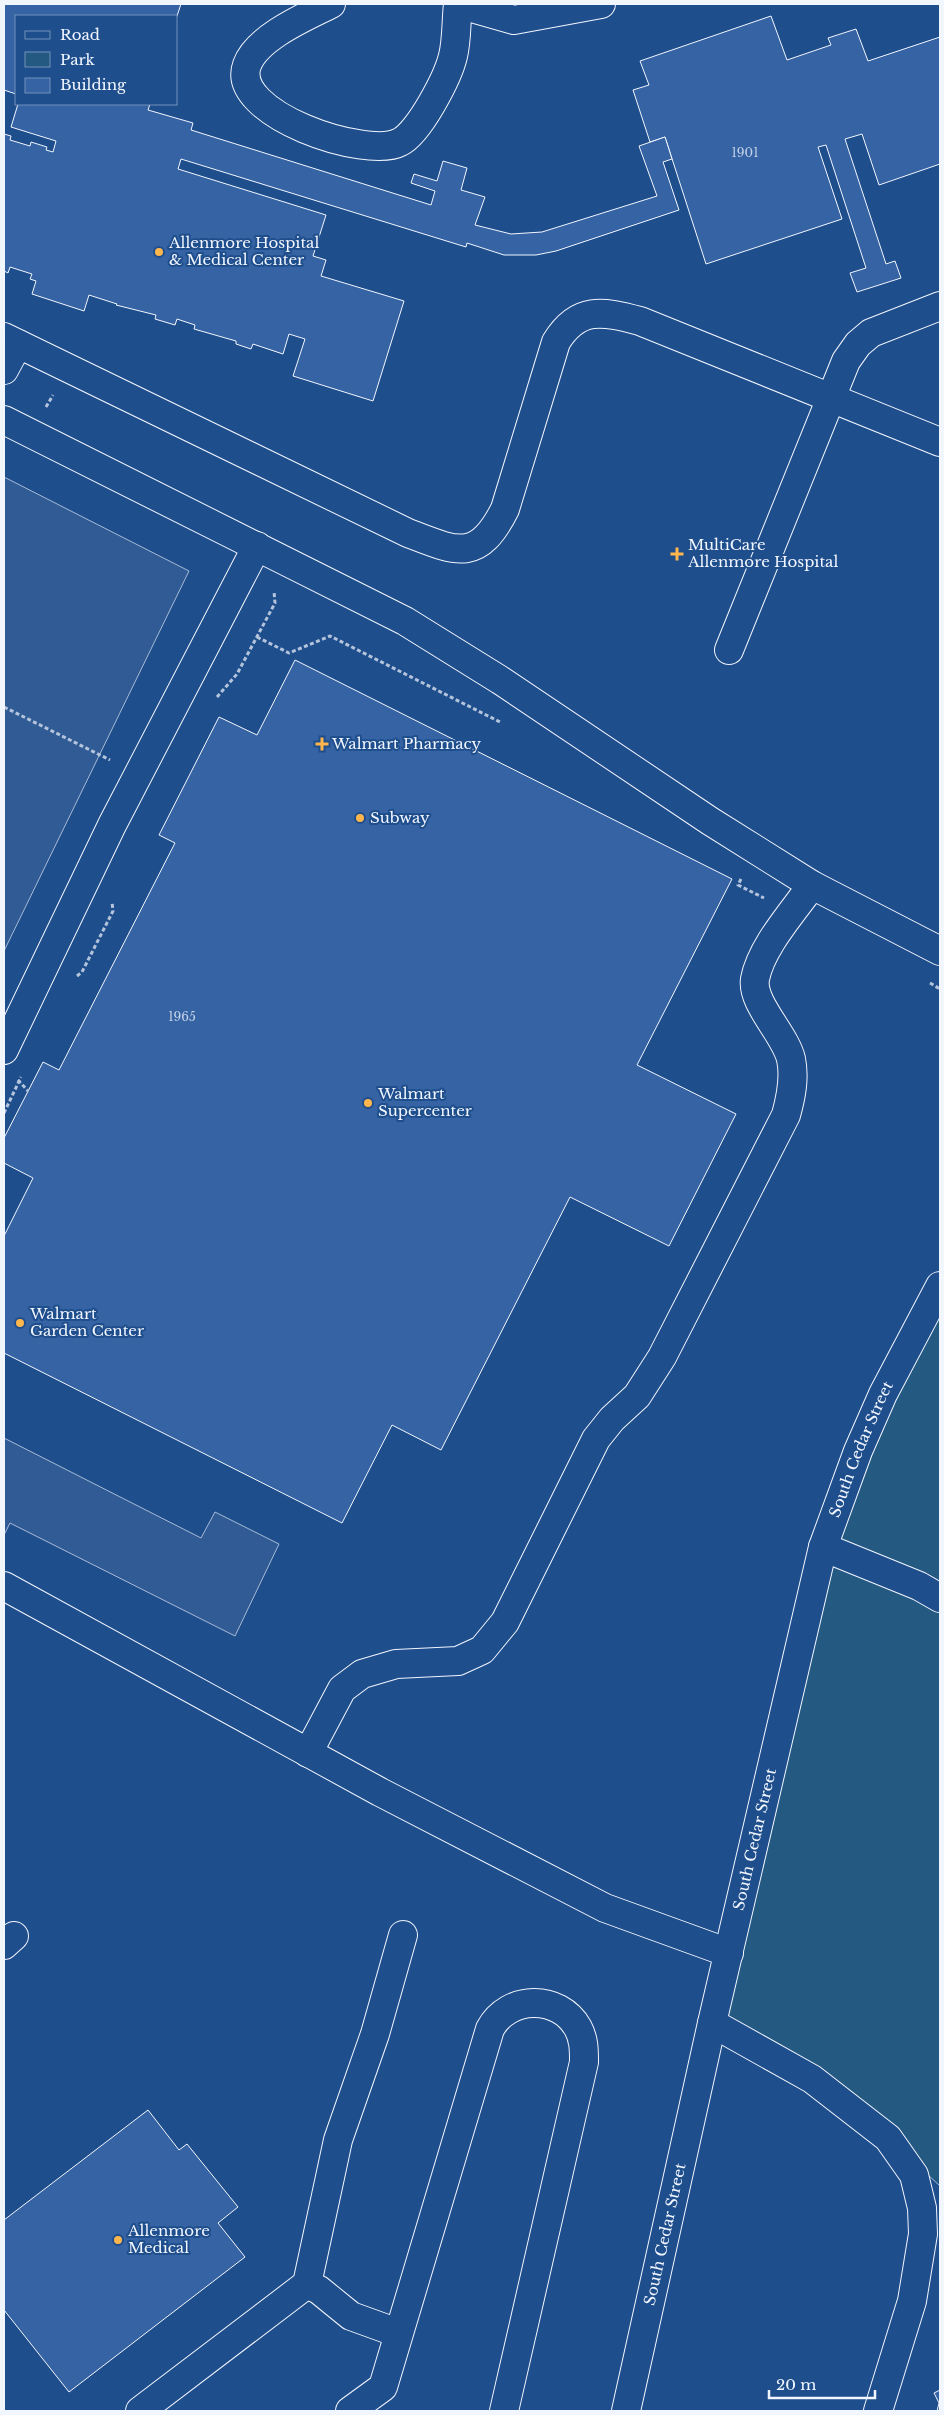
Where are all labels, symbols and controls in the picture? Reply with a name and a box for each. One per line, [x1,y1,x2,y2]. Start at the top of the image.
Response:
legend [15,15,178,105]
text: Road [60,25,100,44]
text: Park [60,50,96,69]
text: Building [60,75,127,94]
house number: 1901 [732,145,759,160]
place label: Allenmore Hospital & Medical Center [168,233,319,269]
marker: Allenmore Hospital & Medical Center [153,246,165,258]
place label: MultiCare Allenmore Hospital [687,535,838,571]
marker: MultiCare Allenmore Hospital [670,547,684,561]
place label: Walmart Pharmacy [331,734,482,753]
marker: Walmart Pharmacy [316,738,328,750]
place label: Subway [370,808,430,827]
marker: Subway [354,812,366,824]
house number: 1965 [168,1009,196,1024]
place label: Walmart Supercenter [377,1084,473,1120]
marker: Walmart Supercenter [362,1097,374,1109]
place label: Walmart Garden Center [29,1304,145,1340]
marker: Walmart Garden Center [14,1317,26,1329]
street label: South Cedar Street [825,1378,897,1520]
street label: South Cedar Street [729,1766,780,1912]
street label: South Cedar Street [640,2161,690,2307]
place label: Allenmore Medical [127,2221,210,2257]
marker: Allenmore Medical [112,2234,124,2246]
scale bar [769,2368,875,2400]
text: 20 m [776,2375,816,2394]

